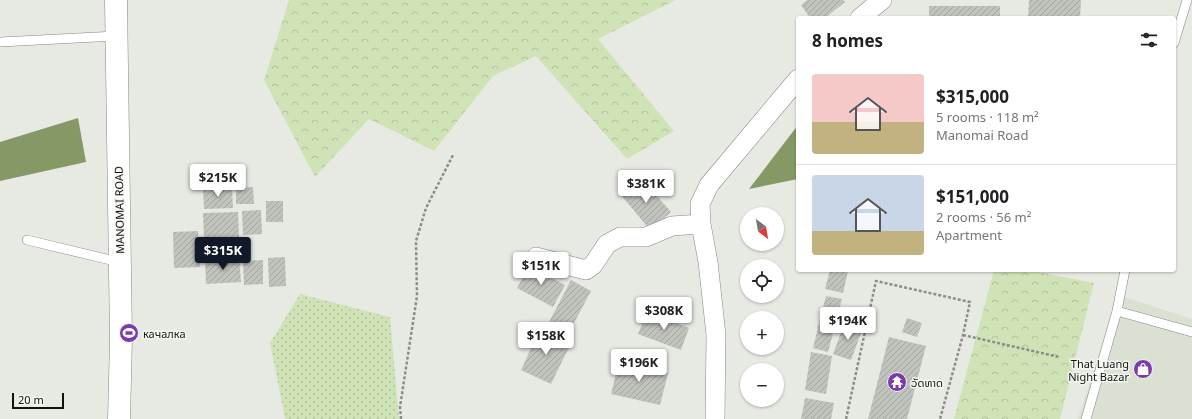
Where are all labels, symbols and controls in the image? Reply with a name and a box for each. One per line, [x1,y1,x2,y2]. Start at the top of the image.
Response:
text: 8 homes [812,29,883,52]
icon: filters [1138,29,1160,51]
text: $315,000 [936,85,1009,108]
icon: home [844,90,892,138]
text: 5 rooms · 118 m² [936,108,1039,126]
text: Manomai Road [936,126,1028,144]
pin: $215K [190,164,246,198]
street label: MANOMAI ROAD [111,166,127,254]
text: $215K [199,168,237,186]
pin: $381K [618,170,674,204]
text: $381K [627,174,665,192]
text: $151,000 [936,185,1009,208]
icon: home [844,191,892,239]
north arrow [740,207,784,251]
map controls [740,207,784,407]
text: 2 rooms · 56 m² [936,208,1031,226]
text: Apartment [936,226,1002,244]
pin: $315K [195,237,251,271]
text: $315K [204,241,242,259]
pin: $151K [513,252,569,286]
text: $151K [522,256,560,274]
button: locate [740,259,784,303]
pin: $308K [636,297,692,331]
text: $308K [645,301,683,319]
pin: $194K [820,307,876,341]
button: + [740,311,784,355]
text: $194K [829,311,867,329]
sports icon: качалка [118,322,140,344]
pin: $158K [518,322,574,356]
place label: качалка [143,326,186,341]
text: $158K [527,326,565,344]
pin: $196K [611,349,667,383]
text: $196K [620,353,658,371]
place label: That Luang Night Bazar [1068,356,1129,384]
shop icon: That Luang Night Bazar [1132,358,1154,380]
button: − [740,363,784,407]
temple icon: ວັດທາດ [886,371,908,393]
place label: ວັດທາດ [911,375,943,390]
scale bar [12,391,64,410]
text: 20 m [18,392,44,407]

